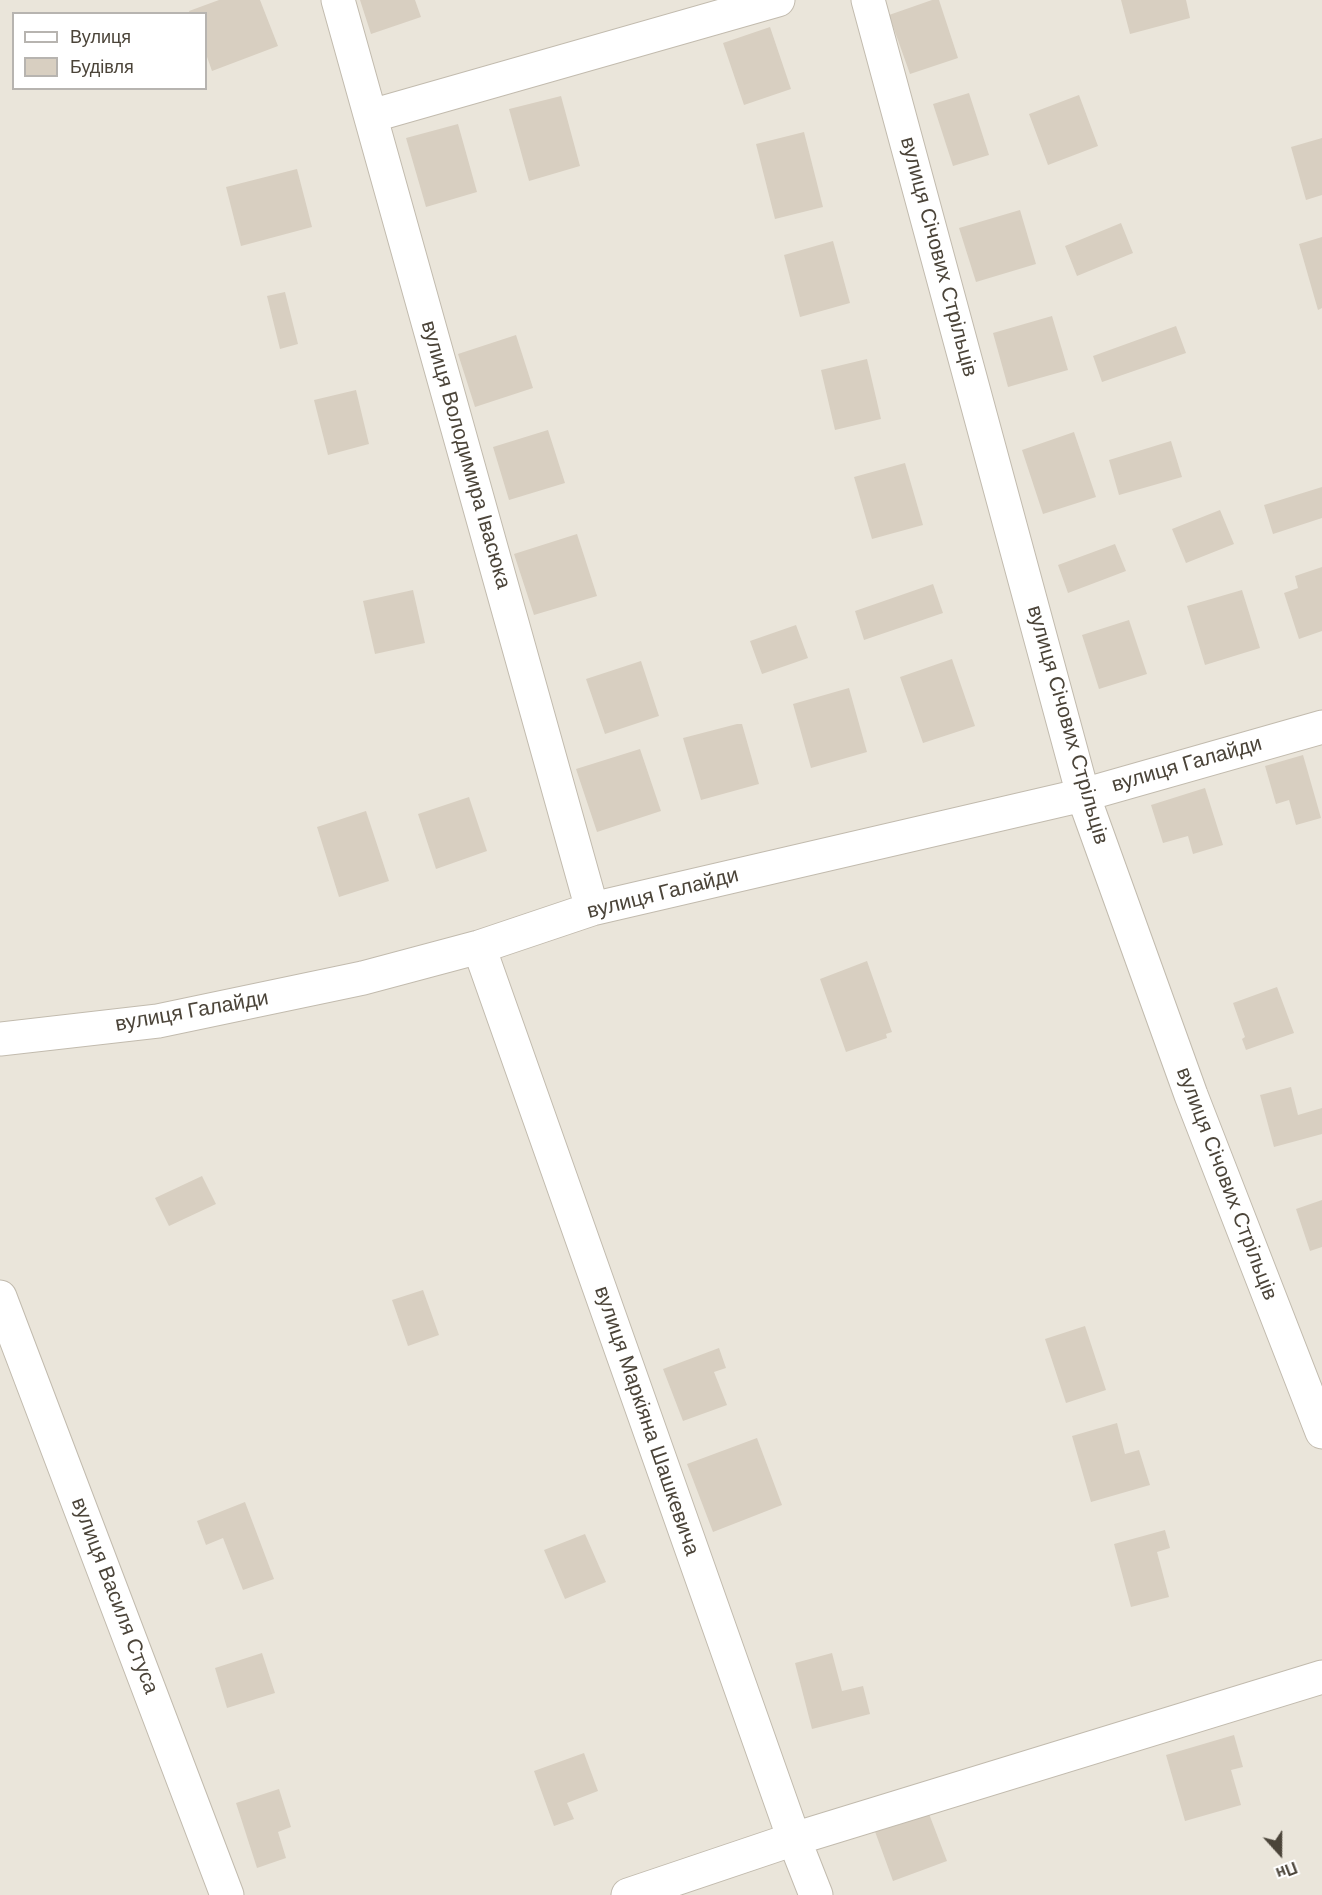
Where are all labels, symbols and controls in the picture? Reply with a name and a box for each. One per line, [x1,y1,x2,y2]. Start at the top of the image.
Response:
legend [12,12,207,90]
text: Вулиця [70,25,131,49]
text: Будівля [70,55,134,79]
street label: вулиця Січових Стрільців [894,134,982,380]
street label: вулиця Володимира Івасюка [415,318,515,592]
street label: вулиця Січових Стрільців [1021,603,1113,847]
street label: вулиця Галайди [1109,731,1265,799]
street label: вулиця Галайди [585,863,741,925]
street label: вулиця Галайди [113,986,271,1038]
street label: вулиця Січових Стрільців [1170,1064,1282,1304]
street label: вулиця Маркіяна Шашкевича [588,1283,704,1559]
street label: вулиця Василя Стуса [65,1494,163,1698]
north arrow [1250,1823,1310,1883]
text: Пн [1273,1857,1300,1884]

